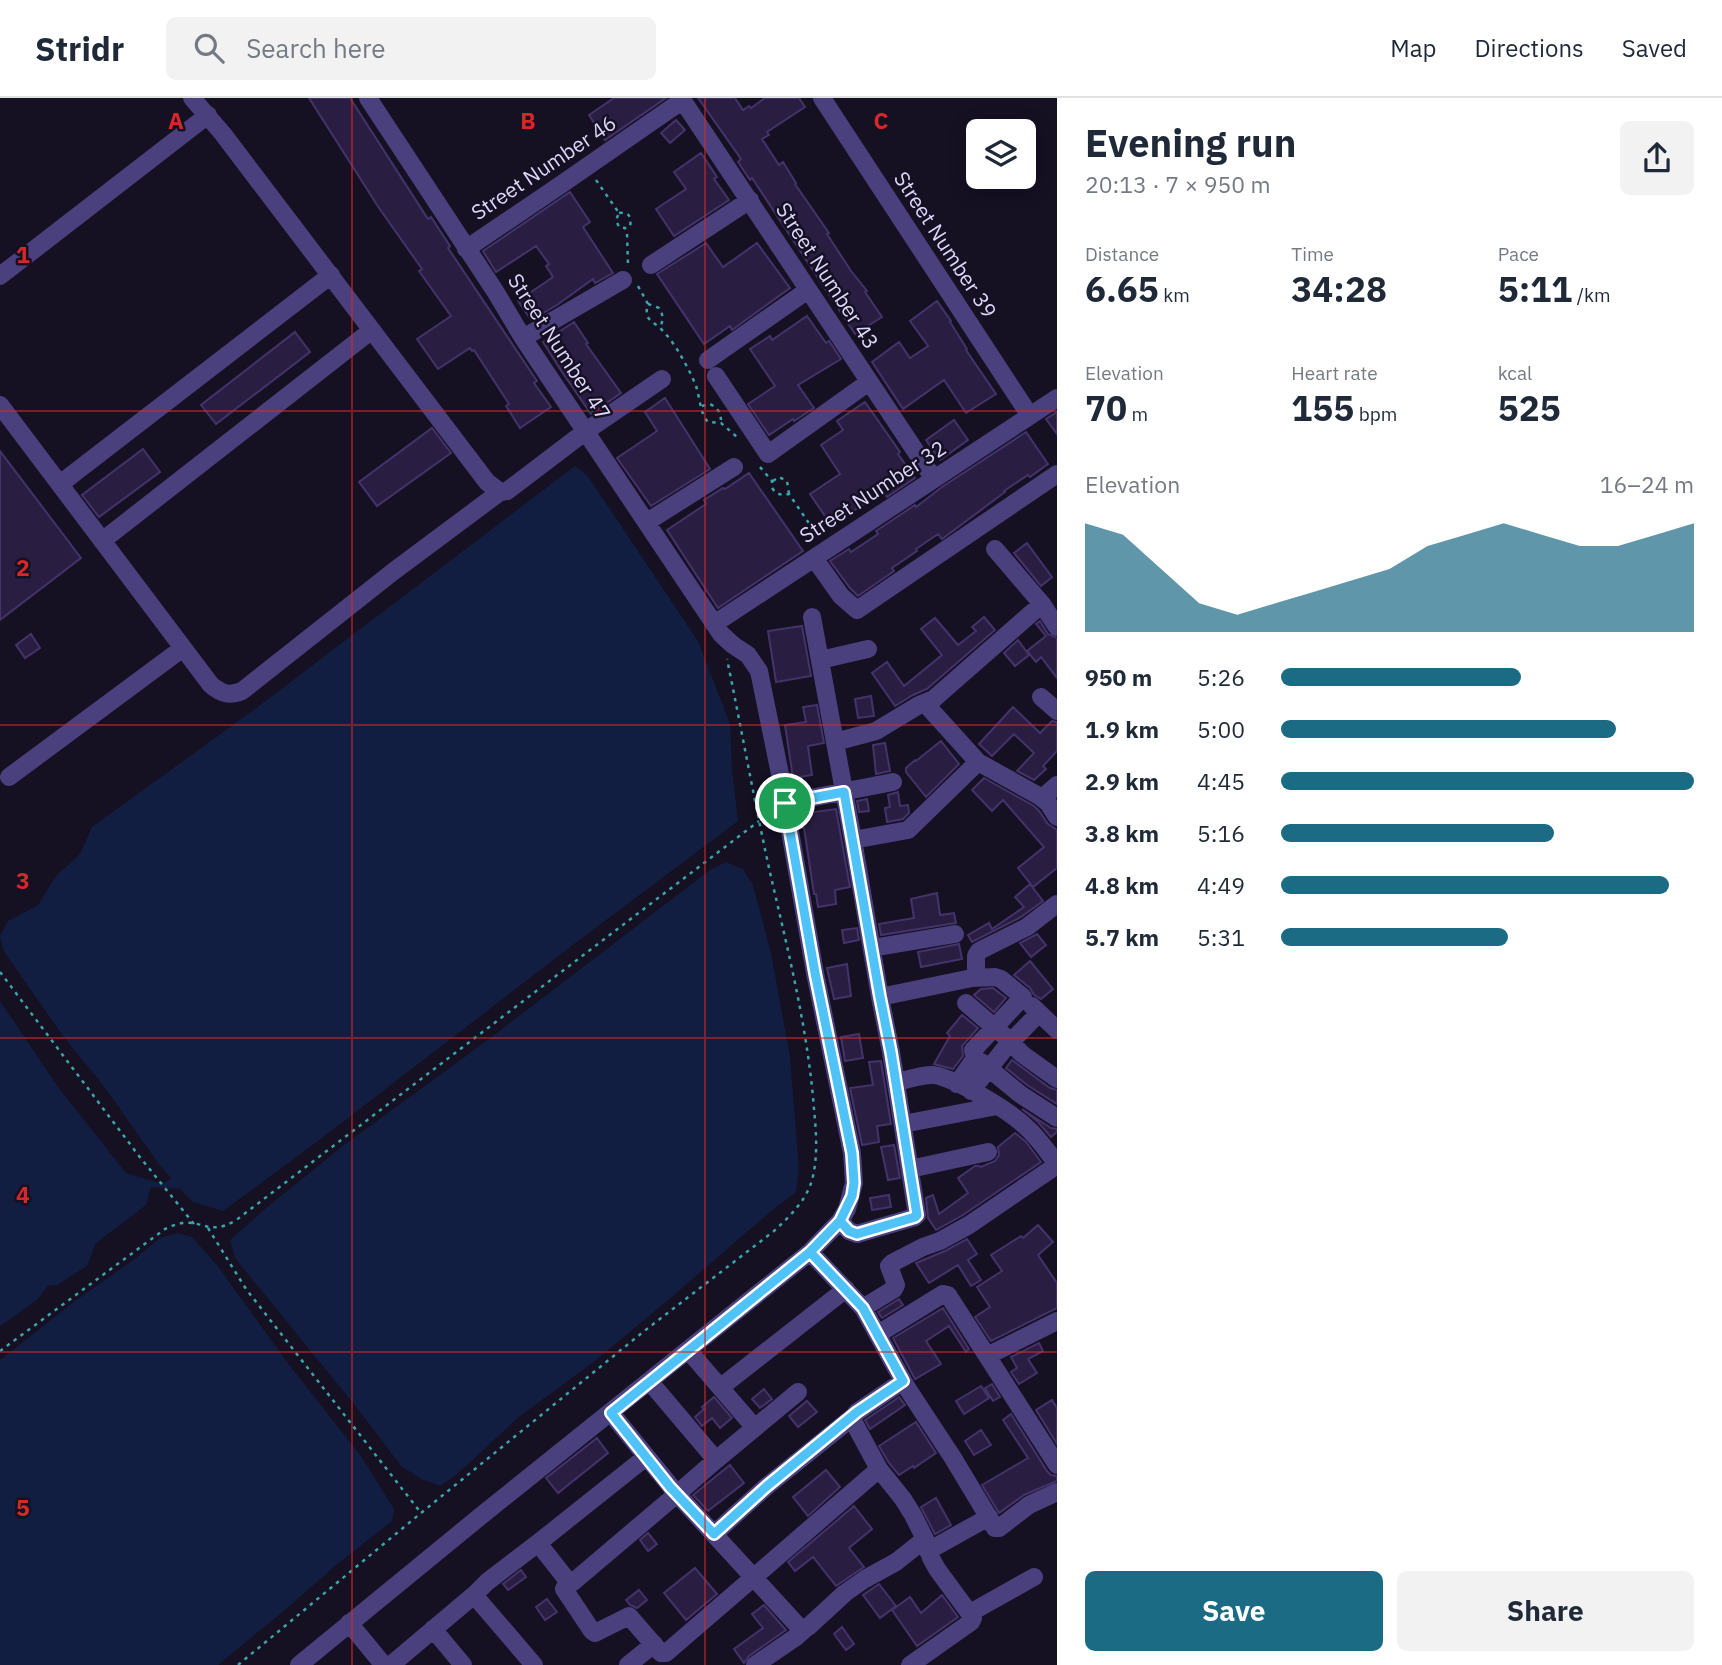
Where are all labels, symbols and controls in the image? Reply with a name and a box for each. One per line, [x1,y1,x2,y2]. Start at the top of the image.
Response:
search box [166,17,656,80]
text: Stridr [35,27,124,70]
icon: search [190,29,228,67]
text: Search here [246,31,386,65]
text: Map [1390,32,1436,64]
text: Directions [1474,32,1584,64]
text: Saved [1622,32,1687,64]
text: A [168,105,184,135]
text: B [520,105,536,135]
text: C [874,105,889,135]
street label: Street Number 46 [465,108,621,226]
text: Evening run [1085,118,1296,167]
map controls [966,119,1036,189]
button: layers [966,119,1036,189]
button: share [1620,121,1694,195]
street label: Street Number 39 [888,166,1004,323]
text: 20:13 · 7 × 950 m [1085,169,1271,199]
street label: Street Number 43 [770,197,886,354]
text: 1 [16,239,30,269]
text: Distance [1085,242,1159,266]
text: Time [1291,242,1334,266]
text: Pace [1498,242,1539,266]
text: 6.65 [1085,266,1159,312]
text: 34:28 [1291,266,1387,312]
text: 5:11 [1498,266,1572,312]
street label: Street Number 47 [502,268,618,425]
text: km [1159,283,1190,307]
text: /km [1572,283,1611,307]
text: Elevation [1085,361,1164,385]
text: Heart rate [1291,361,1378,385]
text: kcal [1498,361,1532,385]
text: 70 [1085,385,1127,431]
text: 155 [1291,385,1354,431]
text: 525 [1498,385,1561,431]
text: m [1127,402,1148,426]
text: bpm [1354,402,1397,426]
street label: Street Number 32 [794,433,951,549]
text: Elevation [1085,469,1180,499]
text: 16–24 m [1600,469,1694,499]
text: 2 [16,552,30,582]
text: 950 m [1085,662,1152,692]
text: 5:26 [1197,662,1245,692]
text: 1.9 km [1085,714,1159,744]
text: 5:00 [1197,714,1245,744]
text: 2.9 km [1085,766,1159,796]
text: 4:45 [1197,766,1245,796]
pin [755,773,815,833]
icon: arrive [766,784,804,822]
text: 3.8 km [1085,818,1159,848]
text: 5:16 [1197,818,1245,848]
text: 3 [16,865,30,895]
text: 4.8 km [1085,870,1159,900]
text: 4:49 [1197,870,1245,900]
text: 5.7 km [1085,922,1159,952]
text: 5:31 [1197,922,1245,952]
text: 4 [16,1179,30,1209]
text: 5 [16,1492,30,1522]
button: Save [1085,1571,1383,1651]
button: Share [1397,1571,1694,1651]

